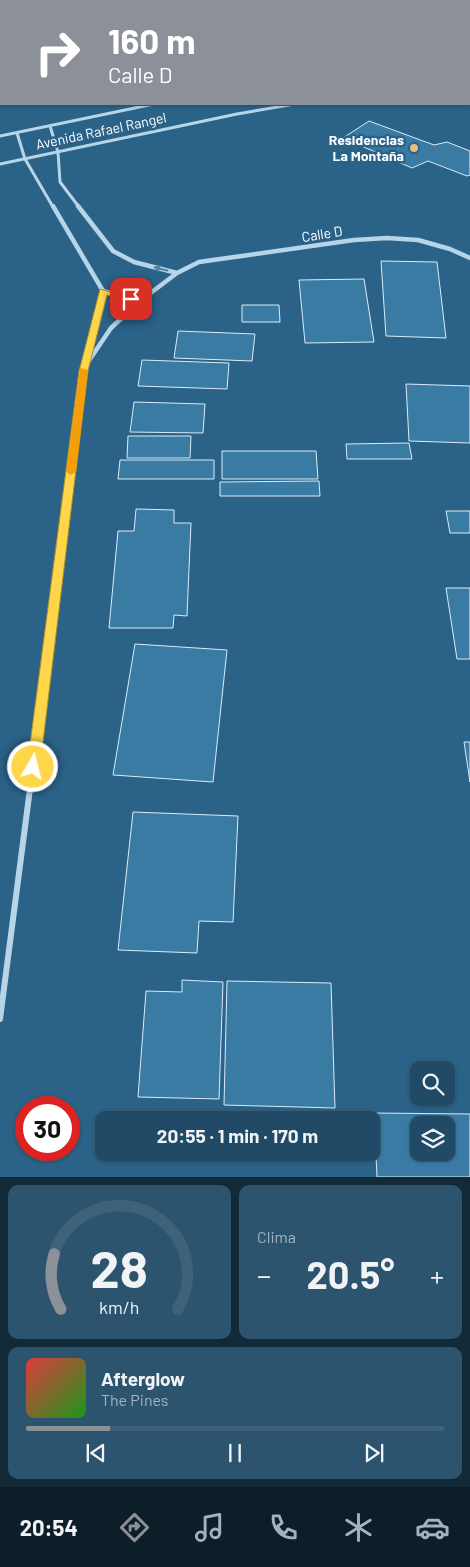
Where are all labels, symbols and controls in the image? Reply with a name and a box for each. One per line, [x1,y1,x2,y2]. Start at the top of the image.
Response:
text: 160 m [108,19,195,61]
icon: right [25,20,90,85]
text: Calle D [108,61,172,87]
street label: Avenida Rafael Rangel [34,108,168,153]
place label: Residencias La Montaña [329,131,404,164]
marker: Residencias La Montaña [408,142,420,154]
street label: Calle D [300,222,343,245]
one-way arrow [154,265,169,273]
pin [110,278,152,320]
icon: arrive [117,285,145,313]
position arrow [6,740,58,792]
map controls [410,1061,455,1161]
button: search [410,1061,455,1106]
speed limit sign: 30 [15,1096,80,1161]
button: layers [410,1116,455,1161]
text: 20:55 · 1 min · 170 m [157,1124,318,1147]
text: Clima [257,1227,296,1246]
text: 28 [91,1236,148,1298]
text: 20.5° [307,1251,394,1297]
text: − [257,1258,271,1292]
text: + [430,1258,444,1292]
text: km/h [99,1296,140,1318]
text: Afterglow [101,1367,185,1390]
text: The Pines [101,1390,169,1409]
icon: previous [82,1439,110,1467]
icon: pause [221,1439,249,1467]
icon: next [360,1439,388,1467]
icon: directions [117,1510,152,1545]
icon: music [192,1510,227,1545]
icon: phone [266,1510,301,1545]
icon: climate [341,1510,376,1545]
icon: car [415,1510,450,1545]
text: 20:54 [20,1514,78,1540]

